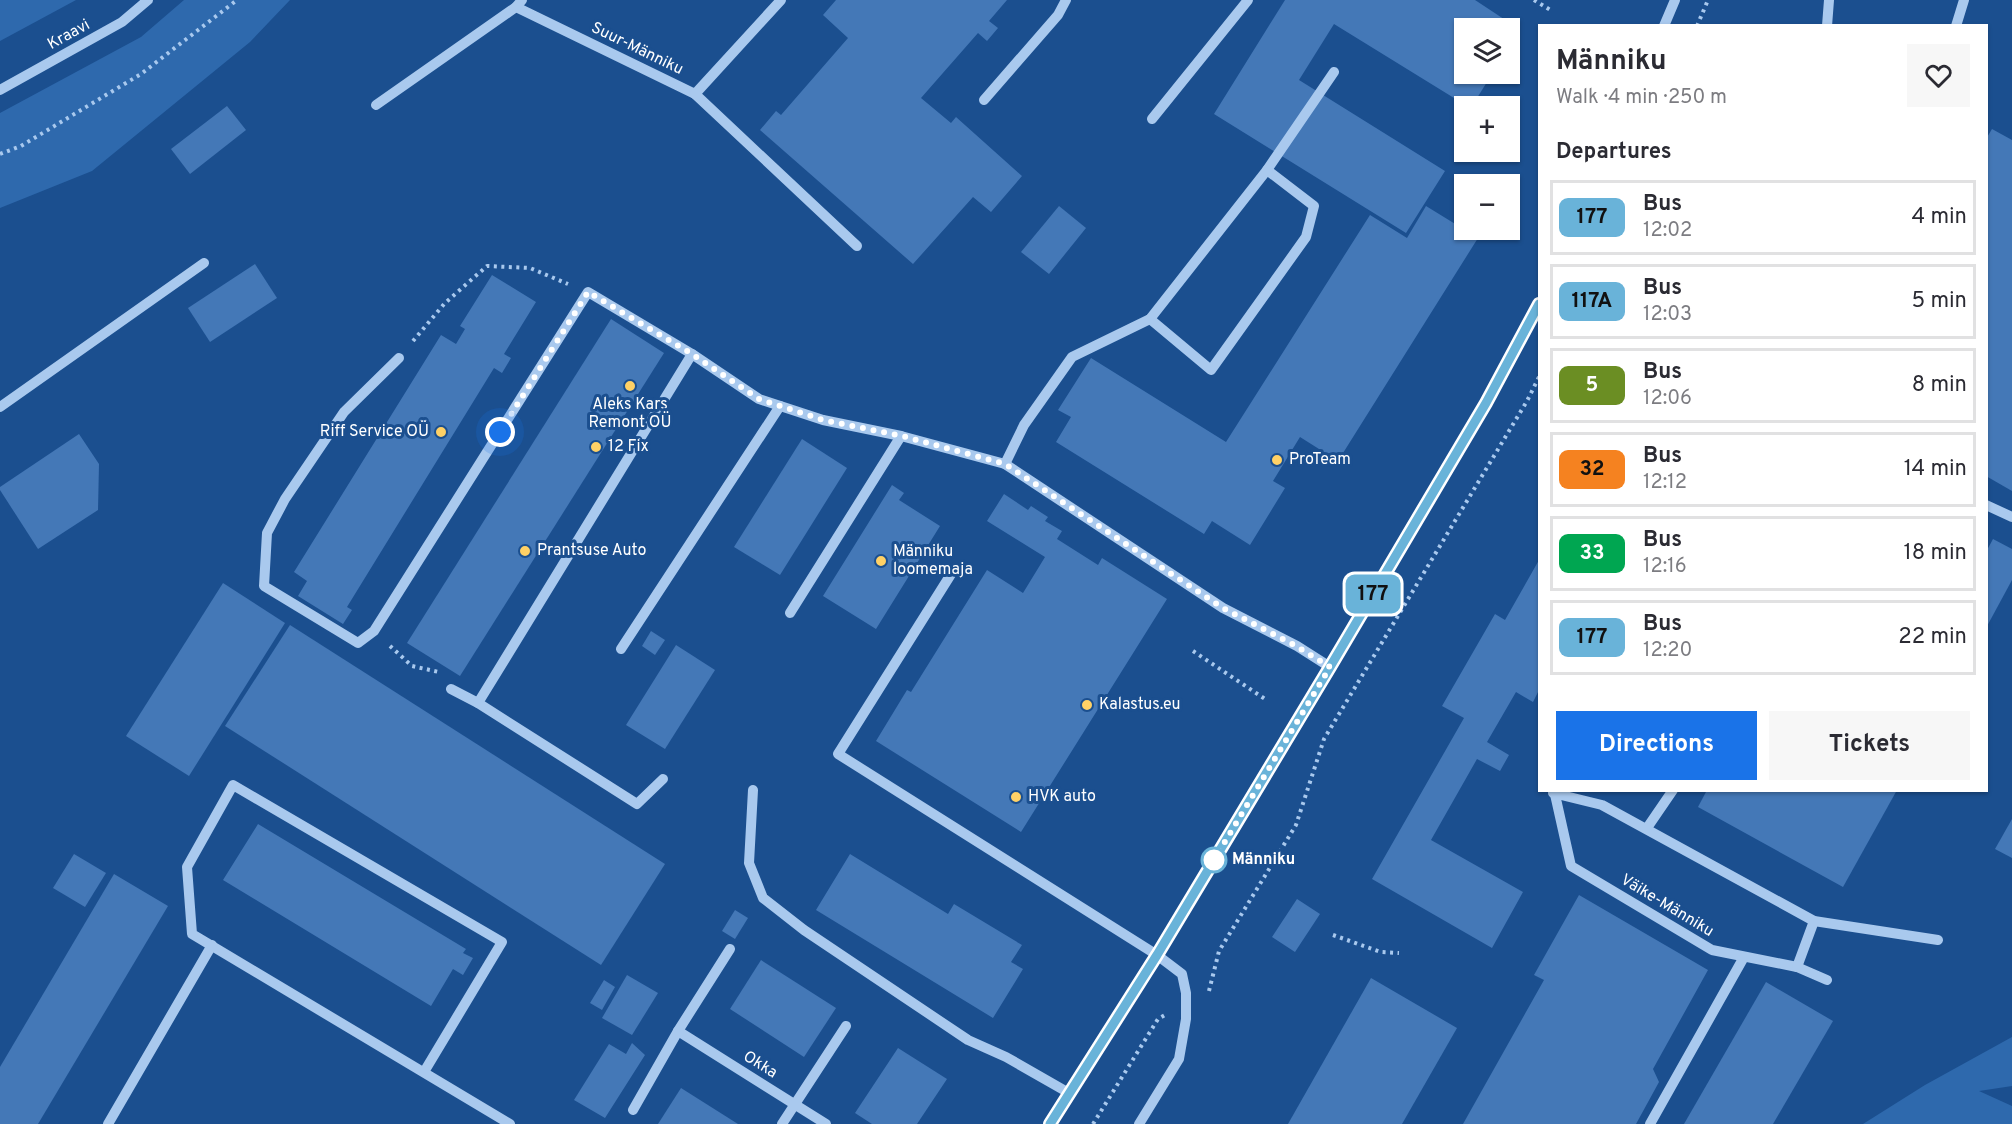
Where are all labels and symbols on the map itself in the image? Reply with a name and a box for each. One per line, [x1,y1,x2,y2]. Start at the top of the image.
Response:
street label: Kraavi [44,15,94,55]
street label: Suur-Männiku [588,18,686,80]
marker: Aleks Kars Remont OÜ [623,379,637,393]
place label: Aleks Kars Remont OÜ [589,395,671,433]
your location [485,417,515,447]
place label: Riff Service OÜ [320,420,429,442]
marker: Riff Service OÜ [434,425,448,439]
place label: 12 Fix [608,437,649,457]
marker: 12 Fix [589,440,603,454]
place label: ProTeam [1289,450,1351,470]
marker: ProTeam [1270,453,1284,467]
place label: Prantsuse Auto [537,541,646,561]
place label: Männiku loomemaja [893,542,973,580]
marker: Prantsuse Auto [518,544,532,558]
marker: Männiku loomemaja [874,554,888,568]
line badge: 177 [1338,574,1408,614]
place label: Kalastus.eu [1099,695,1181,715]
marker: Kalastus.eu [1080,698,1094,712]
place label: HVK auto [1028,787,1096,807]
marker: HVK auto [1009,790,1023,804]
marker: Männiku [1201,847,1227,873]
place label: Männiku [1232,850,1295,870]
street label: Väike-Männiku [1617,870,1717,942]
street label: Okka [739,1047,781,1083]

